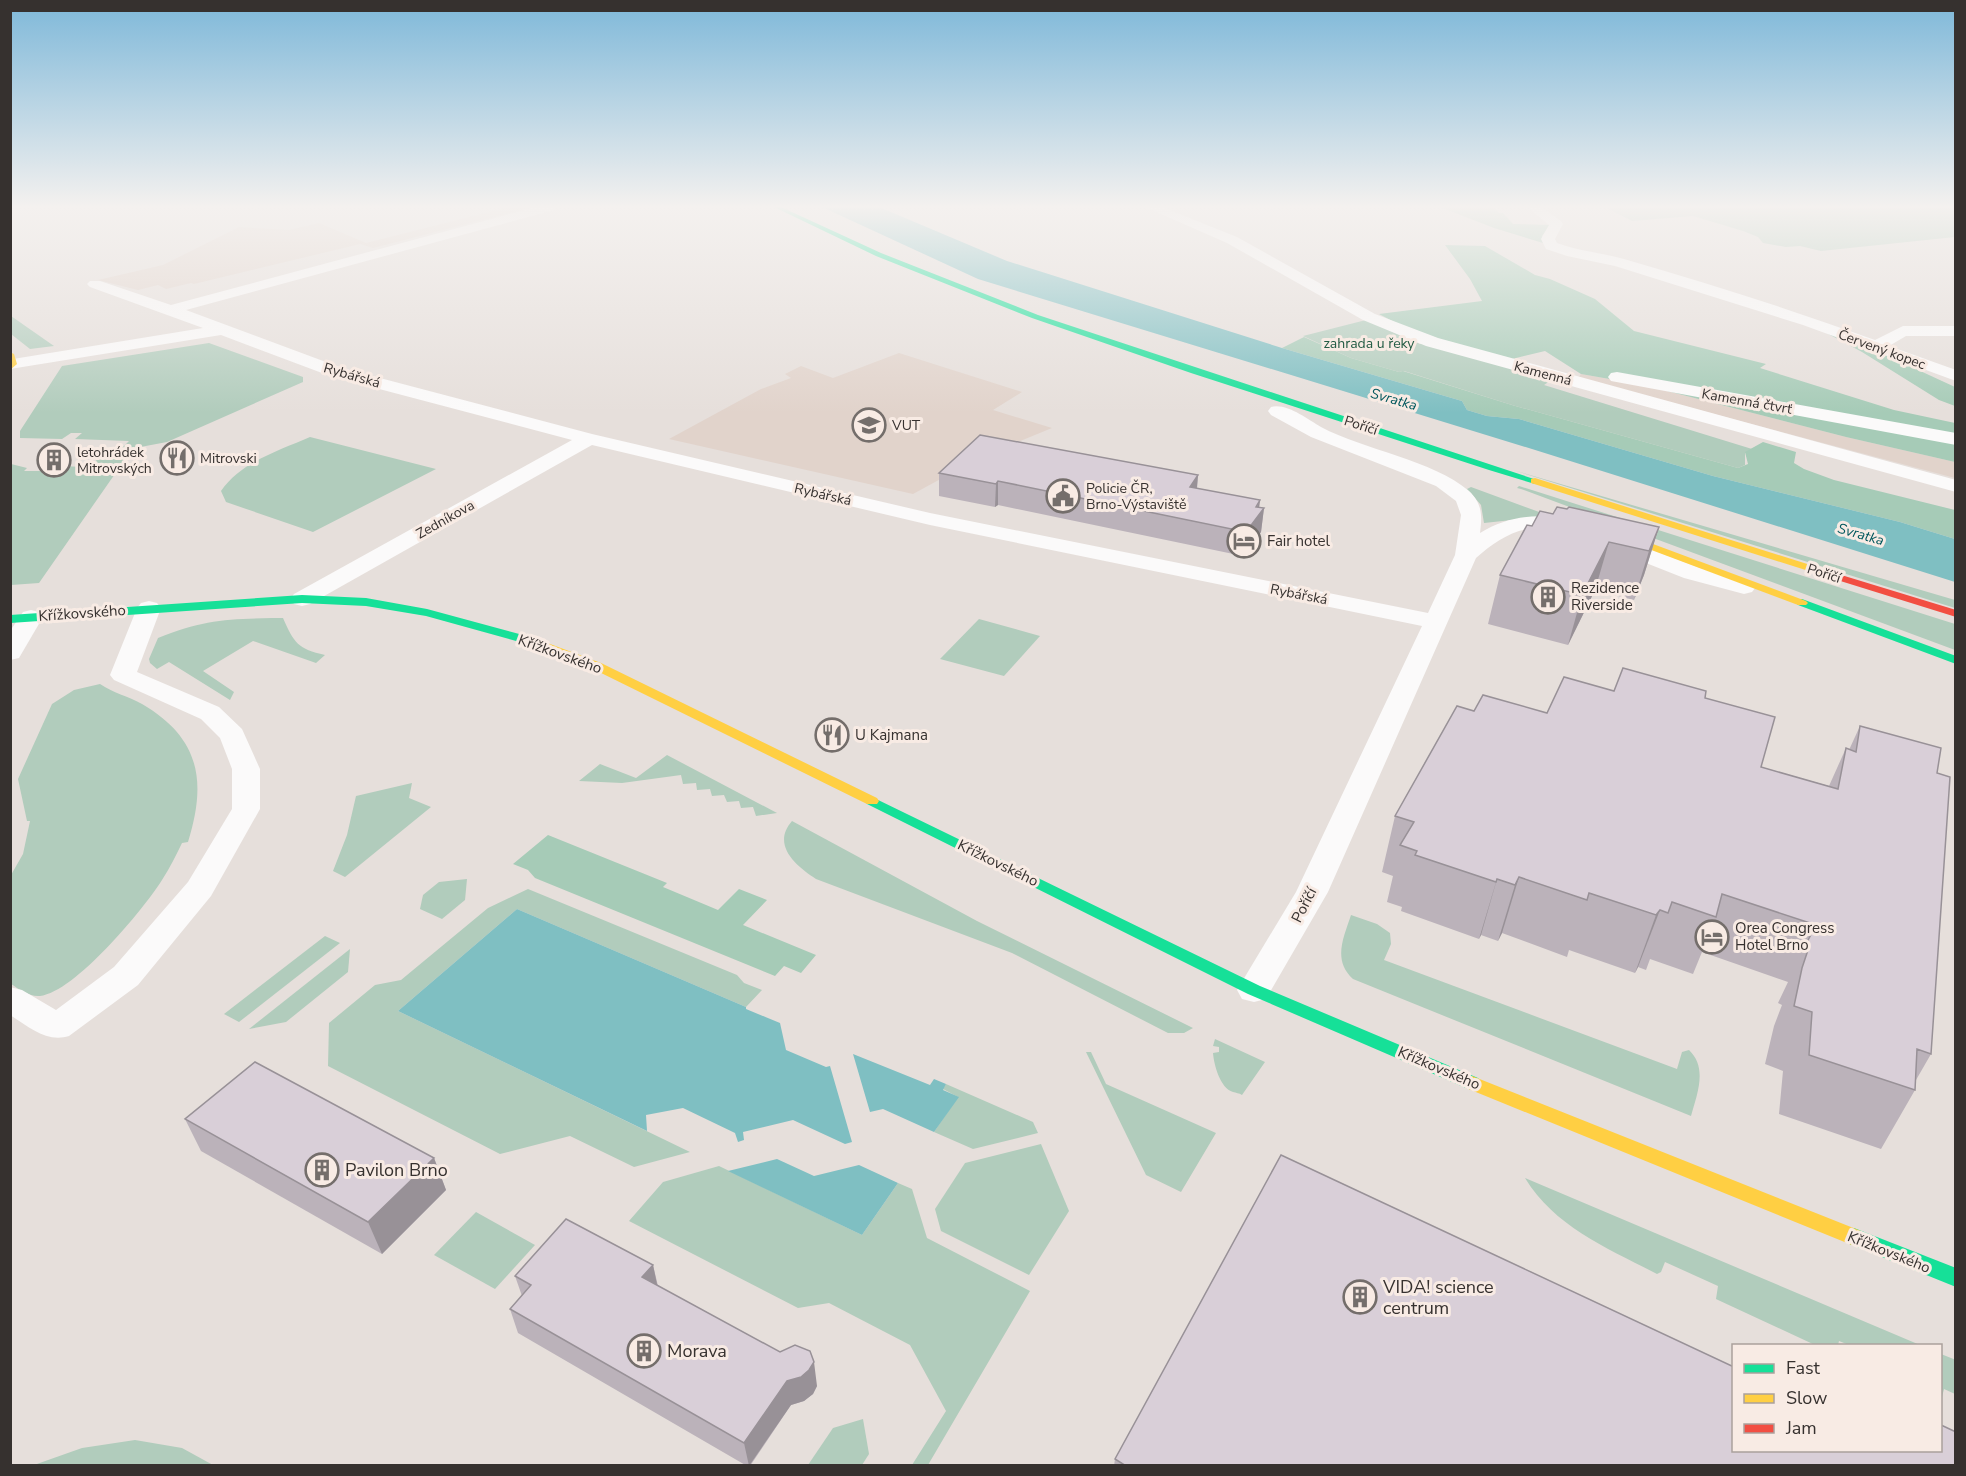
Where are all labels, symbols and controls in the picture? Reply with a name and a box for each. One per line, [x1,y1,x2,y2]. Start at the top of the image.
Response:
street label: Červený kopec [1835,325,1929,374]
park label: zahrada u řeky [1323,334,1415,353]
street label: Kamenná [1512,357,1574,390]
street label: Rybářská [321,358,382,393]
water label: Svratka [1368,384,1419,415]
street label: Kamenná čtvrť [1700,384,1794,419]
school or university icon: VUT [851,407,887,443]
street label: Poříčí [1342,411,1381,440]
place label: VUT [891,416,921,435]
restaurant icon: Mitrovski [159,440,195,476]
building icon: letohrádek Mitrovských [36,442,72,478]
place label: letohrádek Mitrovských [77,443,152,478]
place label: Mitrovski [200,449,257,468]
public building icon: Policie ČR, Brno-Výstaviště [1045,478,1081,514]
street label: Rybářská [792,479,853,510]
place label: Policie ČR, Brno-Výstaviště [1086,479,1186,514]
street label: Zedníkova [413,496,478,543]
water label: Svratka [1835,519,1886,550]
hotel icon: Fair hotel [1226,523,1262,559]
place label: Fair hotel [1267,531,1331,551]
street label: Poříčí [1805,559,1844,588]
place label: Rezidence Riverside [1571,578,1639,615]
building icon: Rezidence Riverside [1530,579,1566,615]
street label: Rybářská [1269,580,1329,609]
street label: Křížkovského [38,600,126,626]
street label: Křížkovského [515,630,605,678]
restaurant icon: U Kajmana [814,717,850,753]
place label: U Kajmana [855,725,928,745]
street label: Křížkovského [954,835,1042,891]
street label: Poříčí [1287,883,1322,926]
place label: Orea Congress Hotel Brno [1735,918,1834,955]
hotel icon: Orea Congress Hotel Brno [1694,919,1730,955]
street label: Křížkovského [1395,1042,1483,1094]
building icon: Pavilon Brno [304,1152,340,1188]
place label: Pavilon Brno [345,1158,448,1182]
street label: Křížkovského [1845,1226,1933,1278]
place label: VIDA! science centrum [1382,1275,1494,1320]
building icon: VIDA! science centrum [1342,1279,1378,1315]
building icon: Morava [626,1333,662,1369]
place label: Morava [667,1339,727,1363]
legend [1732,1344,1942,1452]
text: Fast [1786,1356,1821,1380]
text: Slow [1786,1386,1827,1410]
text: Jam [1785,1416,1817,1440]

